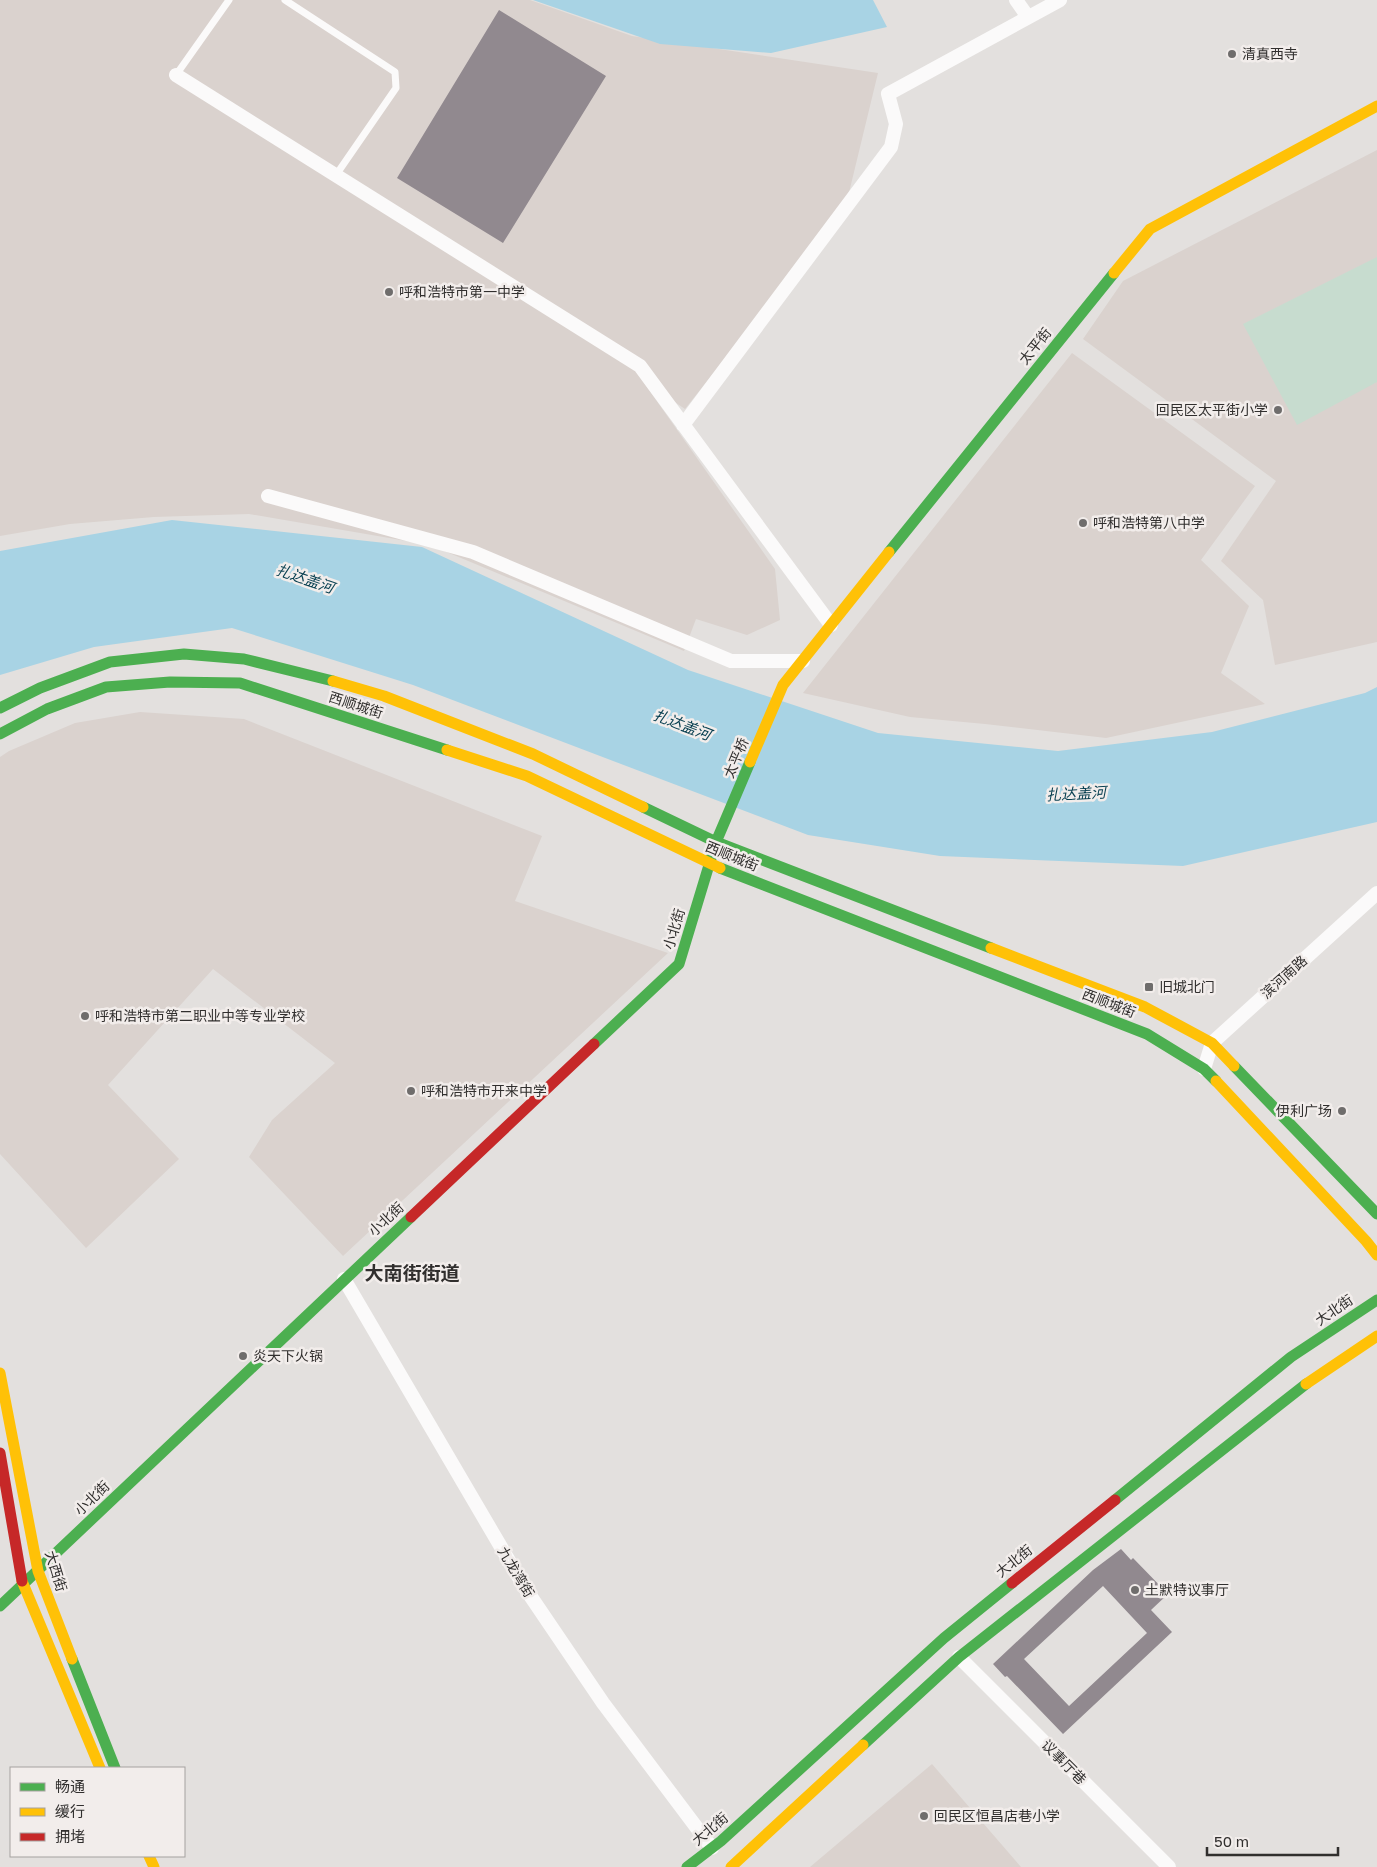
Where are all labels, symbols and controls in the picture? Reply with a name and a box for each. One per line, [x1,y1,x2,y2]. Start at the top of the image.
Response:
place label: 清真西寺 [1242,45,1298,62]
marker: 清真西寺 [1226,48,1238,60]
place label: 呼和浩特市第一中学 [399,283,525,300]
marker: 呼和浩特市第一中学 [383,286,395,298]
street label: 太平街 [1015,324,1054,367]
place label: 回民区太平街小学 [1156,401,1268,418]
marker: 回民区太平街小学 [1272,404,1284,416]
place label: 呼和浩特第八中学 [1093,514,1205,531]
marker: 呼和浩特第八中学 [1077,517,1089,529]
water label: 扎达盖河 [274,560,339,597]
street label: 西顺城街 [327,688,385,721]
water label: 扎达盖河 [651,705,716,744]
street label: 太平桥 [720,735,752,780]
water label: 扎达盖河 [1046,782,1109,804]
street label: 西顺城街 [703,837,761,874]
street label: 小北街 [659,906,688,951]
street label: 滨河南路 [1257,952,1310,1002]
place label: 旧城北门 [1159,978,1215,995]
marker: 旧城北门 [1143,981,1155,993]
street label: 西顺城街 [1080,985,1138,1021]
place label: 呼和浩特市第二职业中等专业学校 [95,1007,305,1024]
marker: 呼和浩特市第二职业中等专业学校 [79,1010,91,1022]
place label: 呼和浩特市开来中学 [421,1082,547,1099]
marker: 呼和浩特市开来中学 [405,1085,417,1097]
place label: 伊利广场 [1276,1102,1332,1119]
marker: 伊利广场 [1336,1105,1348,1117]
street label: 小北街 [365,1198,407,1239]
district label: 大南街街道 [364,1261,460,1284]
street label: 大北街 [1312,1291,1356,1328]
place label: 炎天下火锅 [253,1347,323,1364]
marker: 炎天下火锅 [237,1350,249,1362]
street label: 小北街 [71,1477,113,1518]
street label: 大北街 [992,1541,1035,1580]
street label: 九龙湾街 [495,1543,538,1600]
street label: 大西街 [42,1548,71,1593]
place label: 土默特议事厅 [1145,1581,1229,1598]
marker: 土默特议事厅 [1129,1584,1141,1596]
street label: 议事厅巷 [1039,1736,1090,1787]
legend [10,1767,185,1857]
text: 畅通 [55,1777,85,1795]
text: 缓行 [55,1802,85,1820]
place label: 回民区恒昌店巷小学 [934,1807,1060,1824]
street label: 大北街 [688,1809,731,1849]
marker: 回民区恒昌店巷小学 [918,1810,930,1822]
scale bar [1207,1824,1338,1856]
text: 拥堵 [55,1827,85,1845]
text: 50 m [1214,1832,1249,1850]

